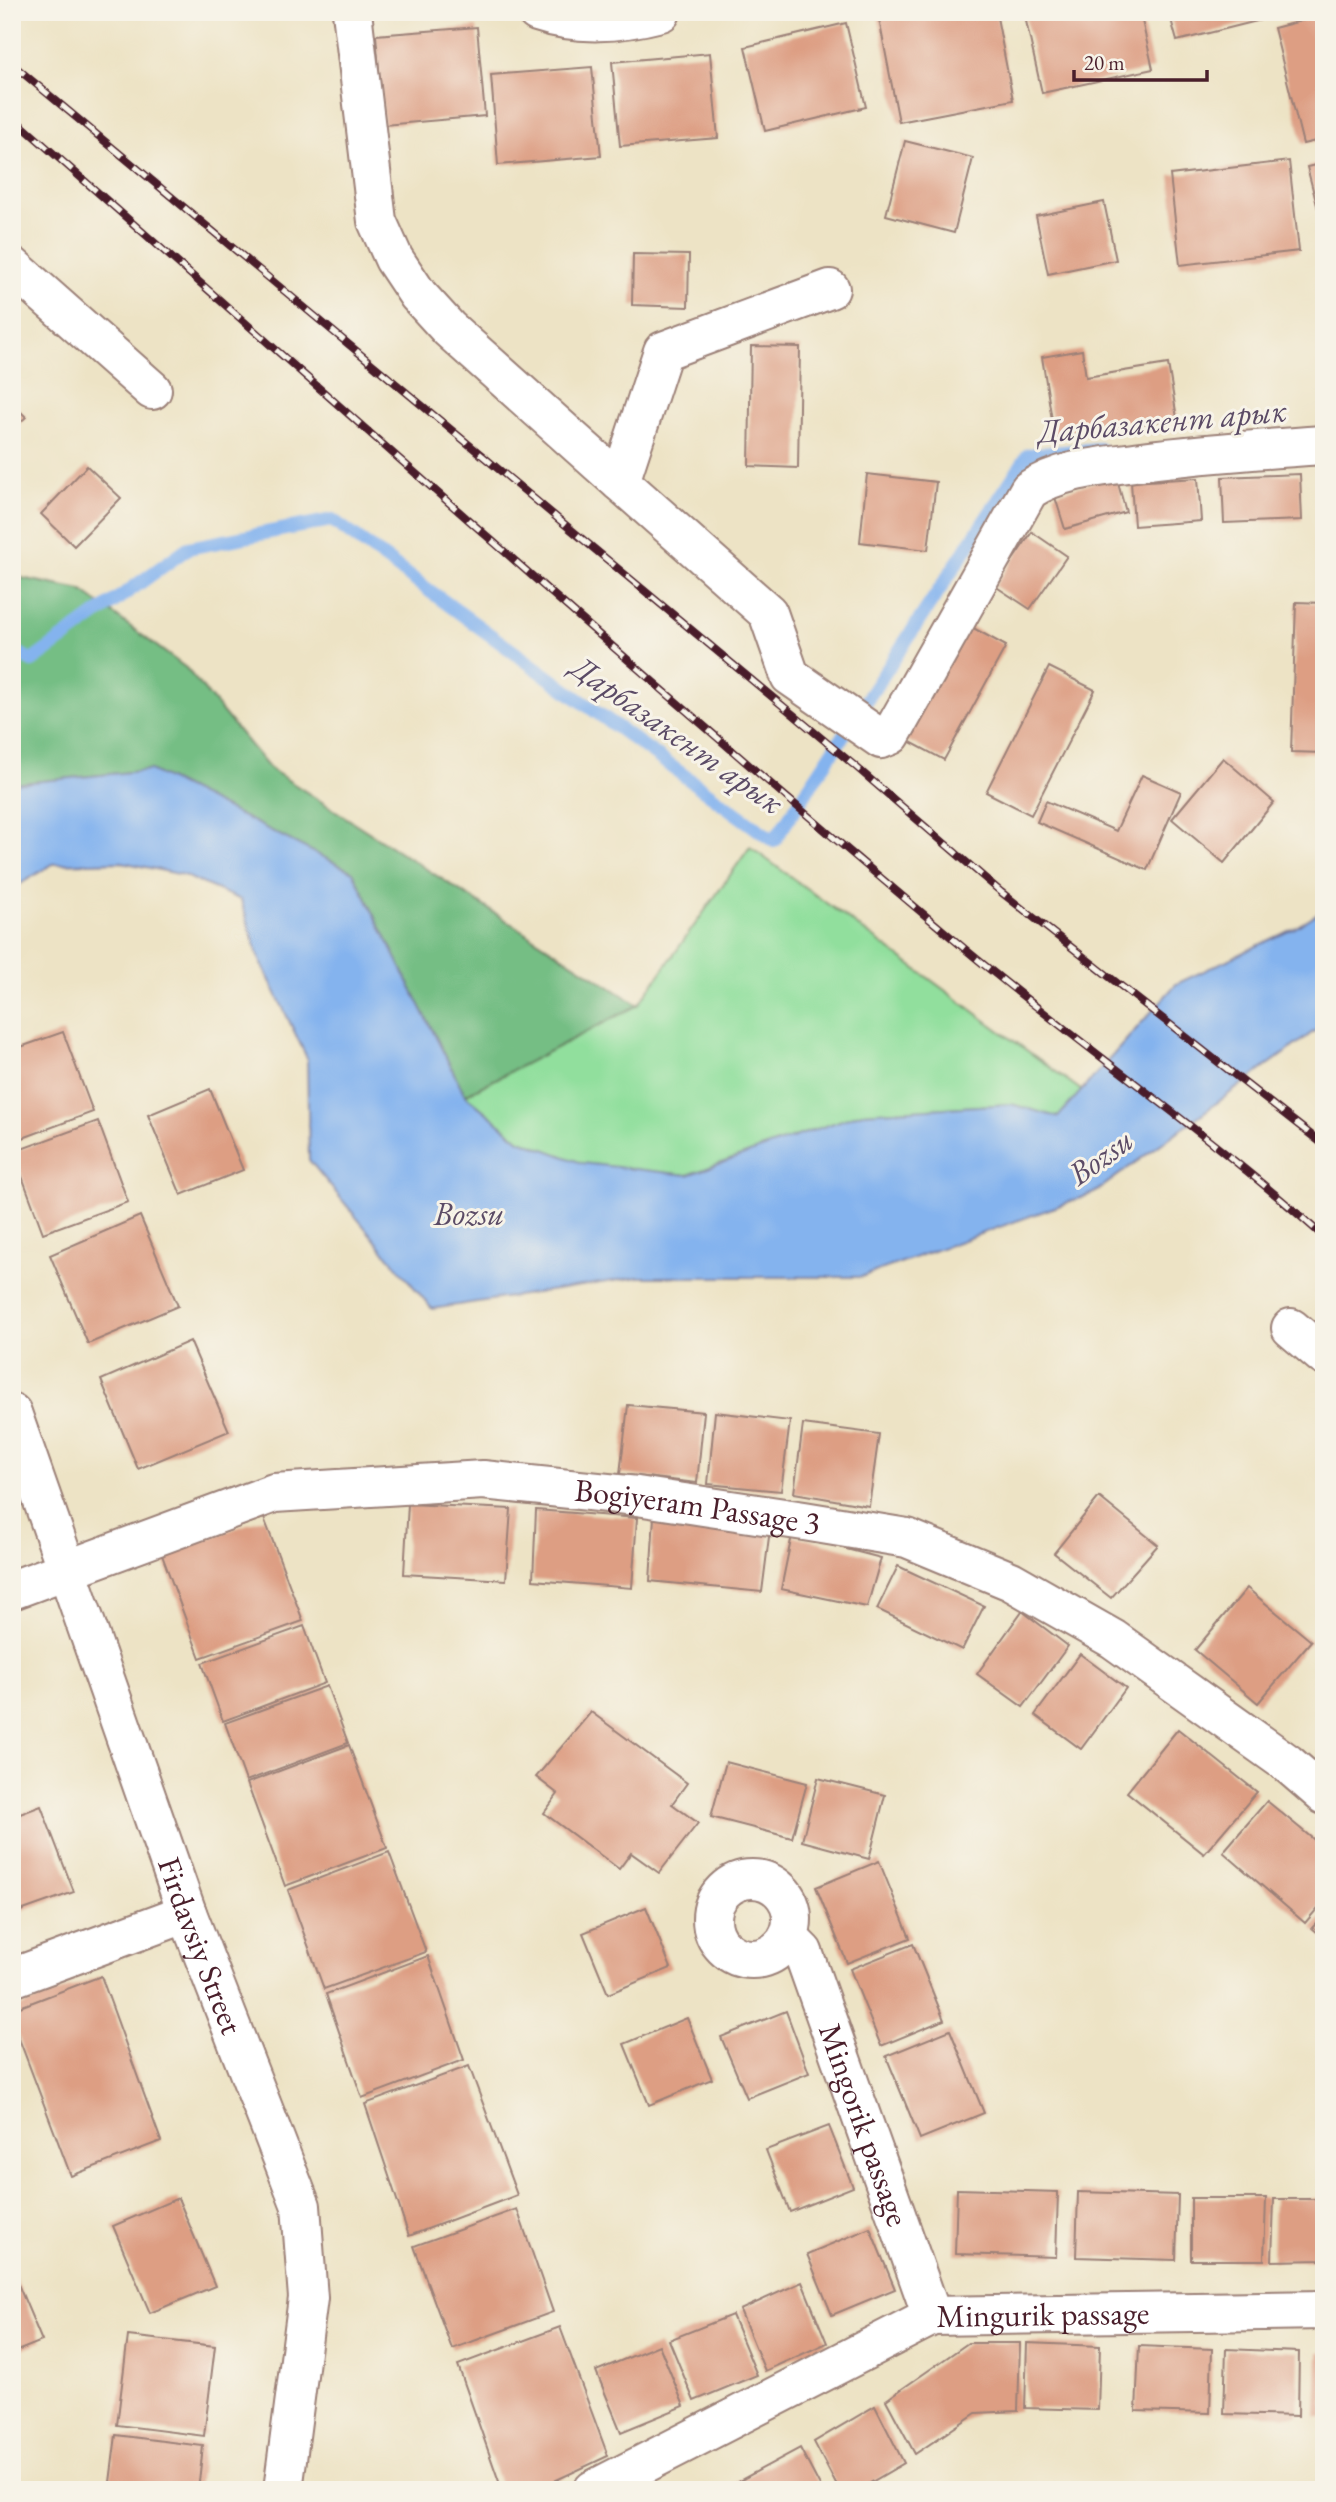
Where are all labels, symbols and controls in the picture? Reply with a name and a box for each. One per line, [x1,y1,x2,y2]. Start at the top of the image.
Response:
scale bar [1074,38,1206,82]
text: 20 m [1084,49,1125,76]
water label: Дарбазакент арык [1033,388,1289,453]
water label: Дарбазакент арык [561,643,793,824]
water label: Bozsu [1058,1118,1142,1195]
water label: Bozsu [433,1192,504,1235]
street label: Bogiyeram Passage 3 [573,1469,823,1544]
street label: Firdavsiy Street [148,1851,253,2040]
street label: Mingorik passage [809,2018,919,2232]
street label: Mingurik passage [936,2292,1150,2337]

